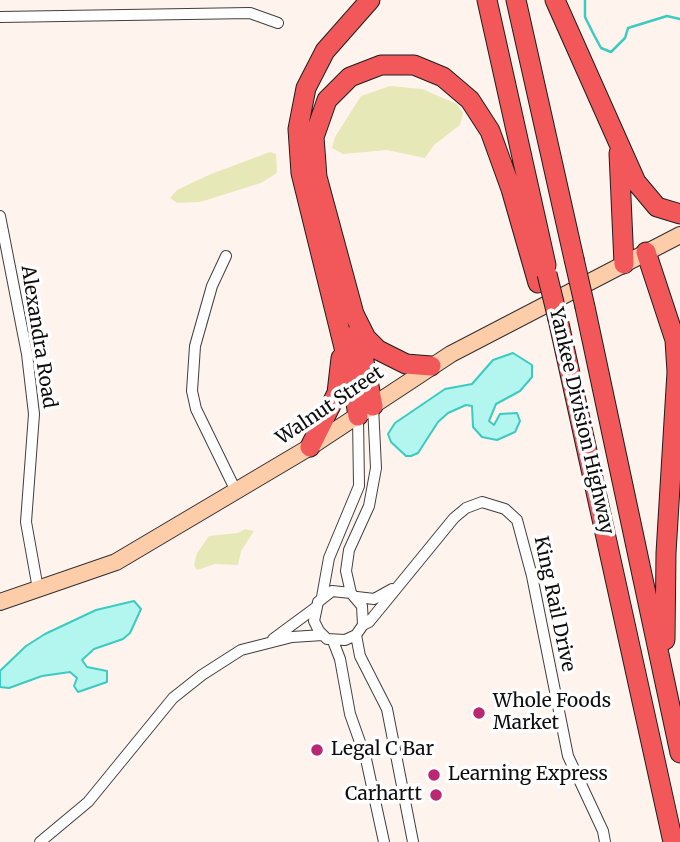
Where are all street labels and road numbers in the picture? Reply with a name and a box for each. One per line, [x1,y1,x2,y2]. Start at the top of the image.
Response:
street label: Alexandra Road [15,264,61,410]
street label: Yankee Division Highway [544,305,618,537]
street label: Walnut Street [272,362,388,450]
street label: King Rail Drive [529,534,579,674]

